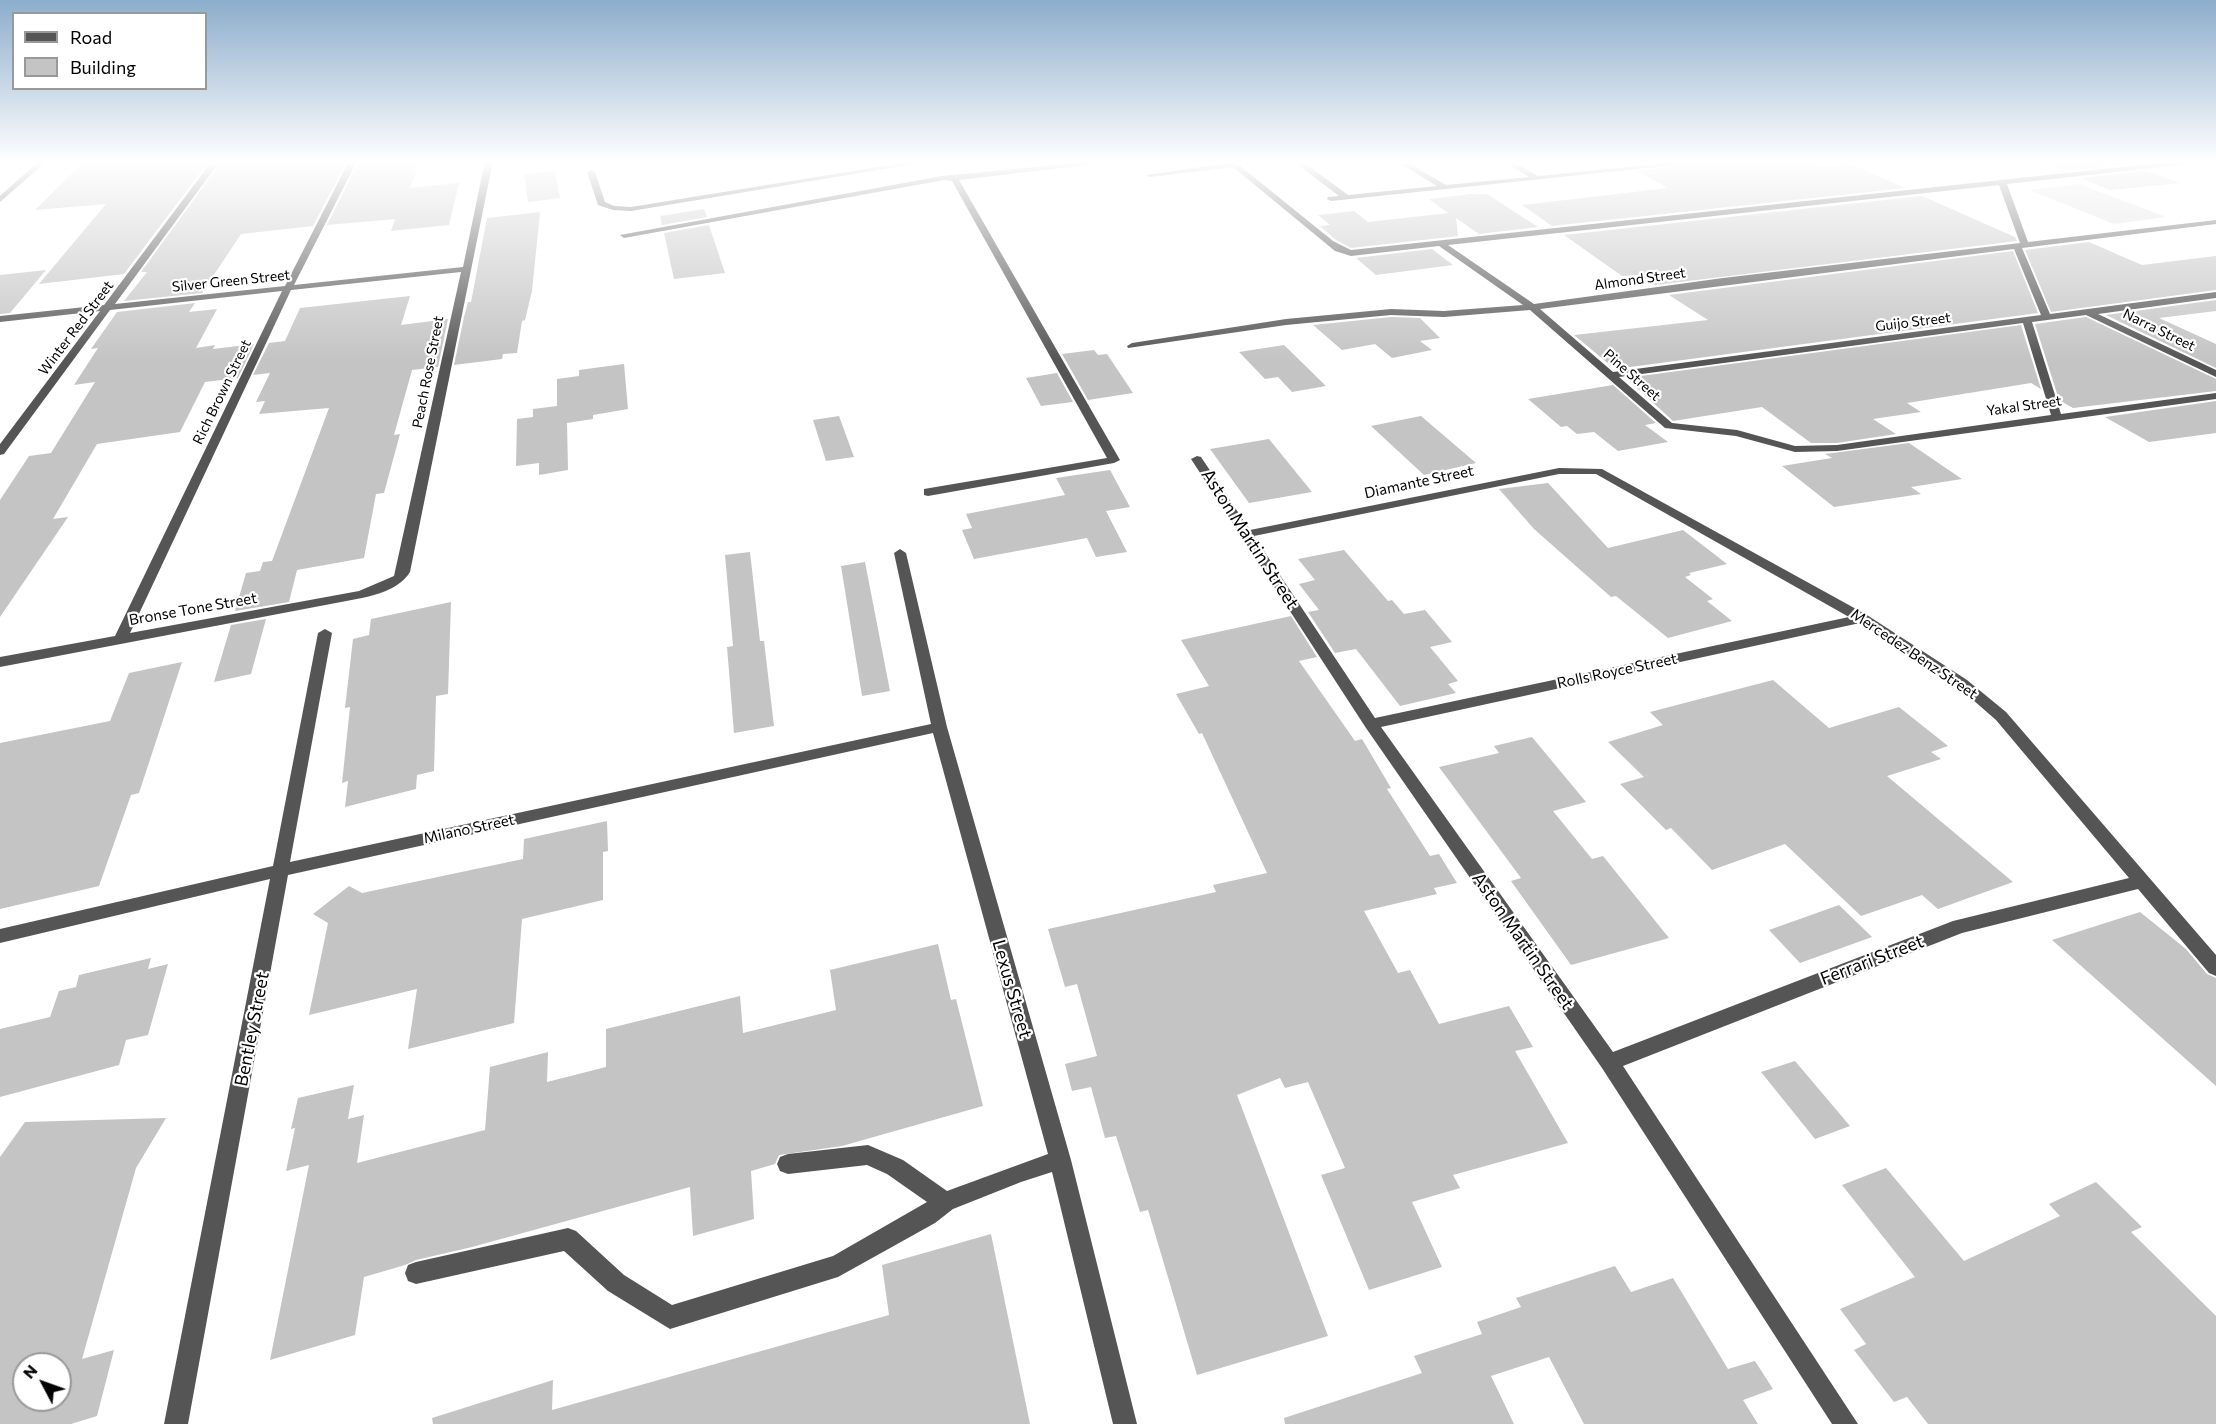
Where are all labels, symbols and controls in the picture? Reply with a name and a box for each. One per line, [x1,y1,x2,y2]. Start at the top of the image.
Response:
legend [12,12,207,90]
text: Road [70,26,112,48]
text: Building [70,56,136,78]
street label: Almond Street [1593,264,1687,294]
street label: Silver Green Street [171,266,291,296]
street label: Winter Red Street [35,277,117,379]
street label: Narra Street [2120,305,2198,355]
street label: Guijo Street [1874,309,1952,335]
street label: Peach Rose Street [409,314,447,430]
street label: Rich Brown Street [189,337,255,447]
street label: Pine Street [1600,346,1664,404]
street label: Yakal Street [1985,392,2063,420]
street label: Diamante Street [1363,462,1475,502]
street label: Aston Martin Street [1197,465,1303,613]
street label: Bronse Tone Street [128,589,258,629]
street label: Mercedez Benz Street [1847,605,1981,703]
street label: Rolls Royce Street [1555,649,1679,693]
street label: Milano Street [422,811,516,847]
street label: Aston Martin Street [1468,868,1578,1014]
street label: Ferrari Street [1817,930,1927,990]
street label: Lexus Street [988,937,1036,1041]
street label: Bentley Street [230,970,274,1088]
north arrow [12,1352,72,1412]
text: N [18,1360,41,1382]

